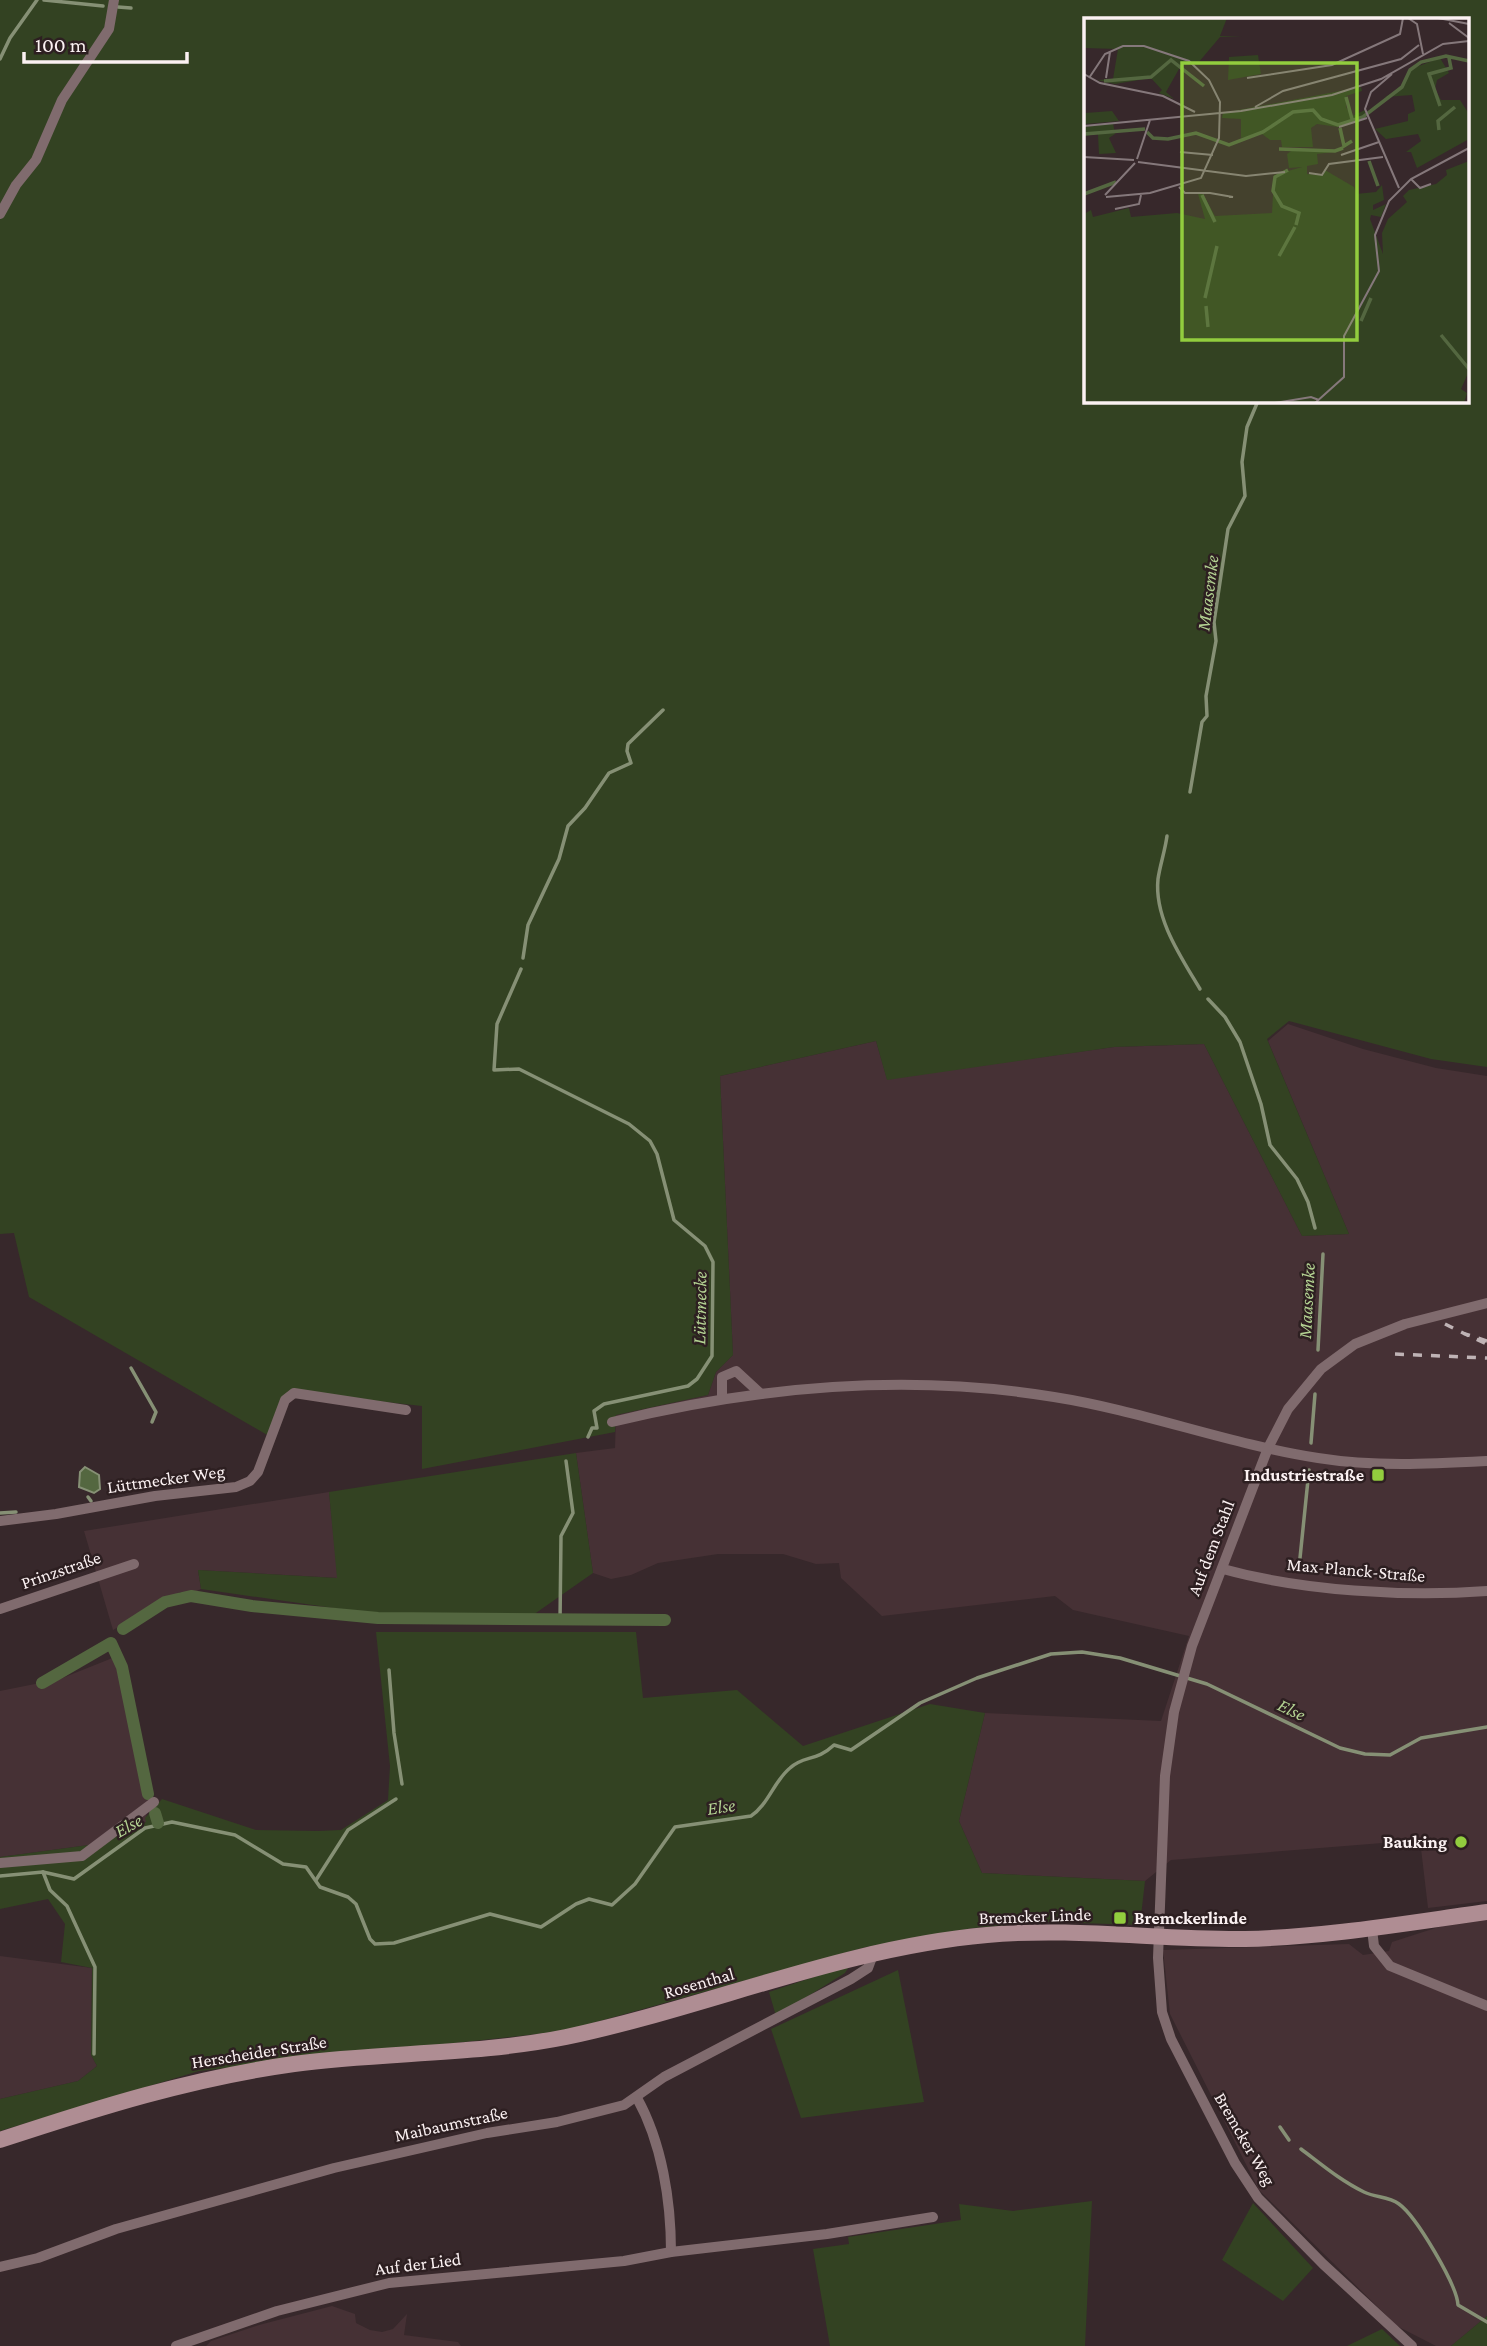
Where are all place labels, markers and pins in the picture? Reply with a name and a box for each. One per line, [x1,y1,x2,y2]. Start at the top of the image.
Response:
place label: Industriestraße [1244,1465,1364,1485]
marker: Industriestraße [1370,1467,1386,1483]
place label: Bauking [1383,1832,1447,1852]
marker: Bauking [1453,1834,1469,1850]
place label: Bremckerlinde [1134,1908,1247,1928]
marker: Bremckerlinde [1112,1910,1128,1926]

